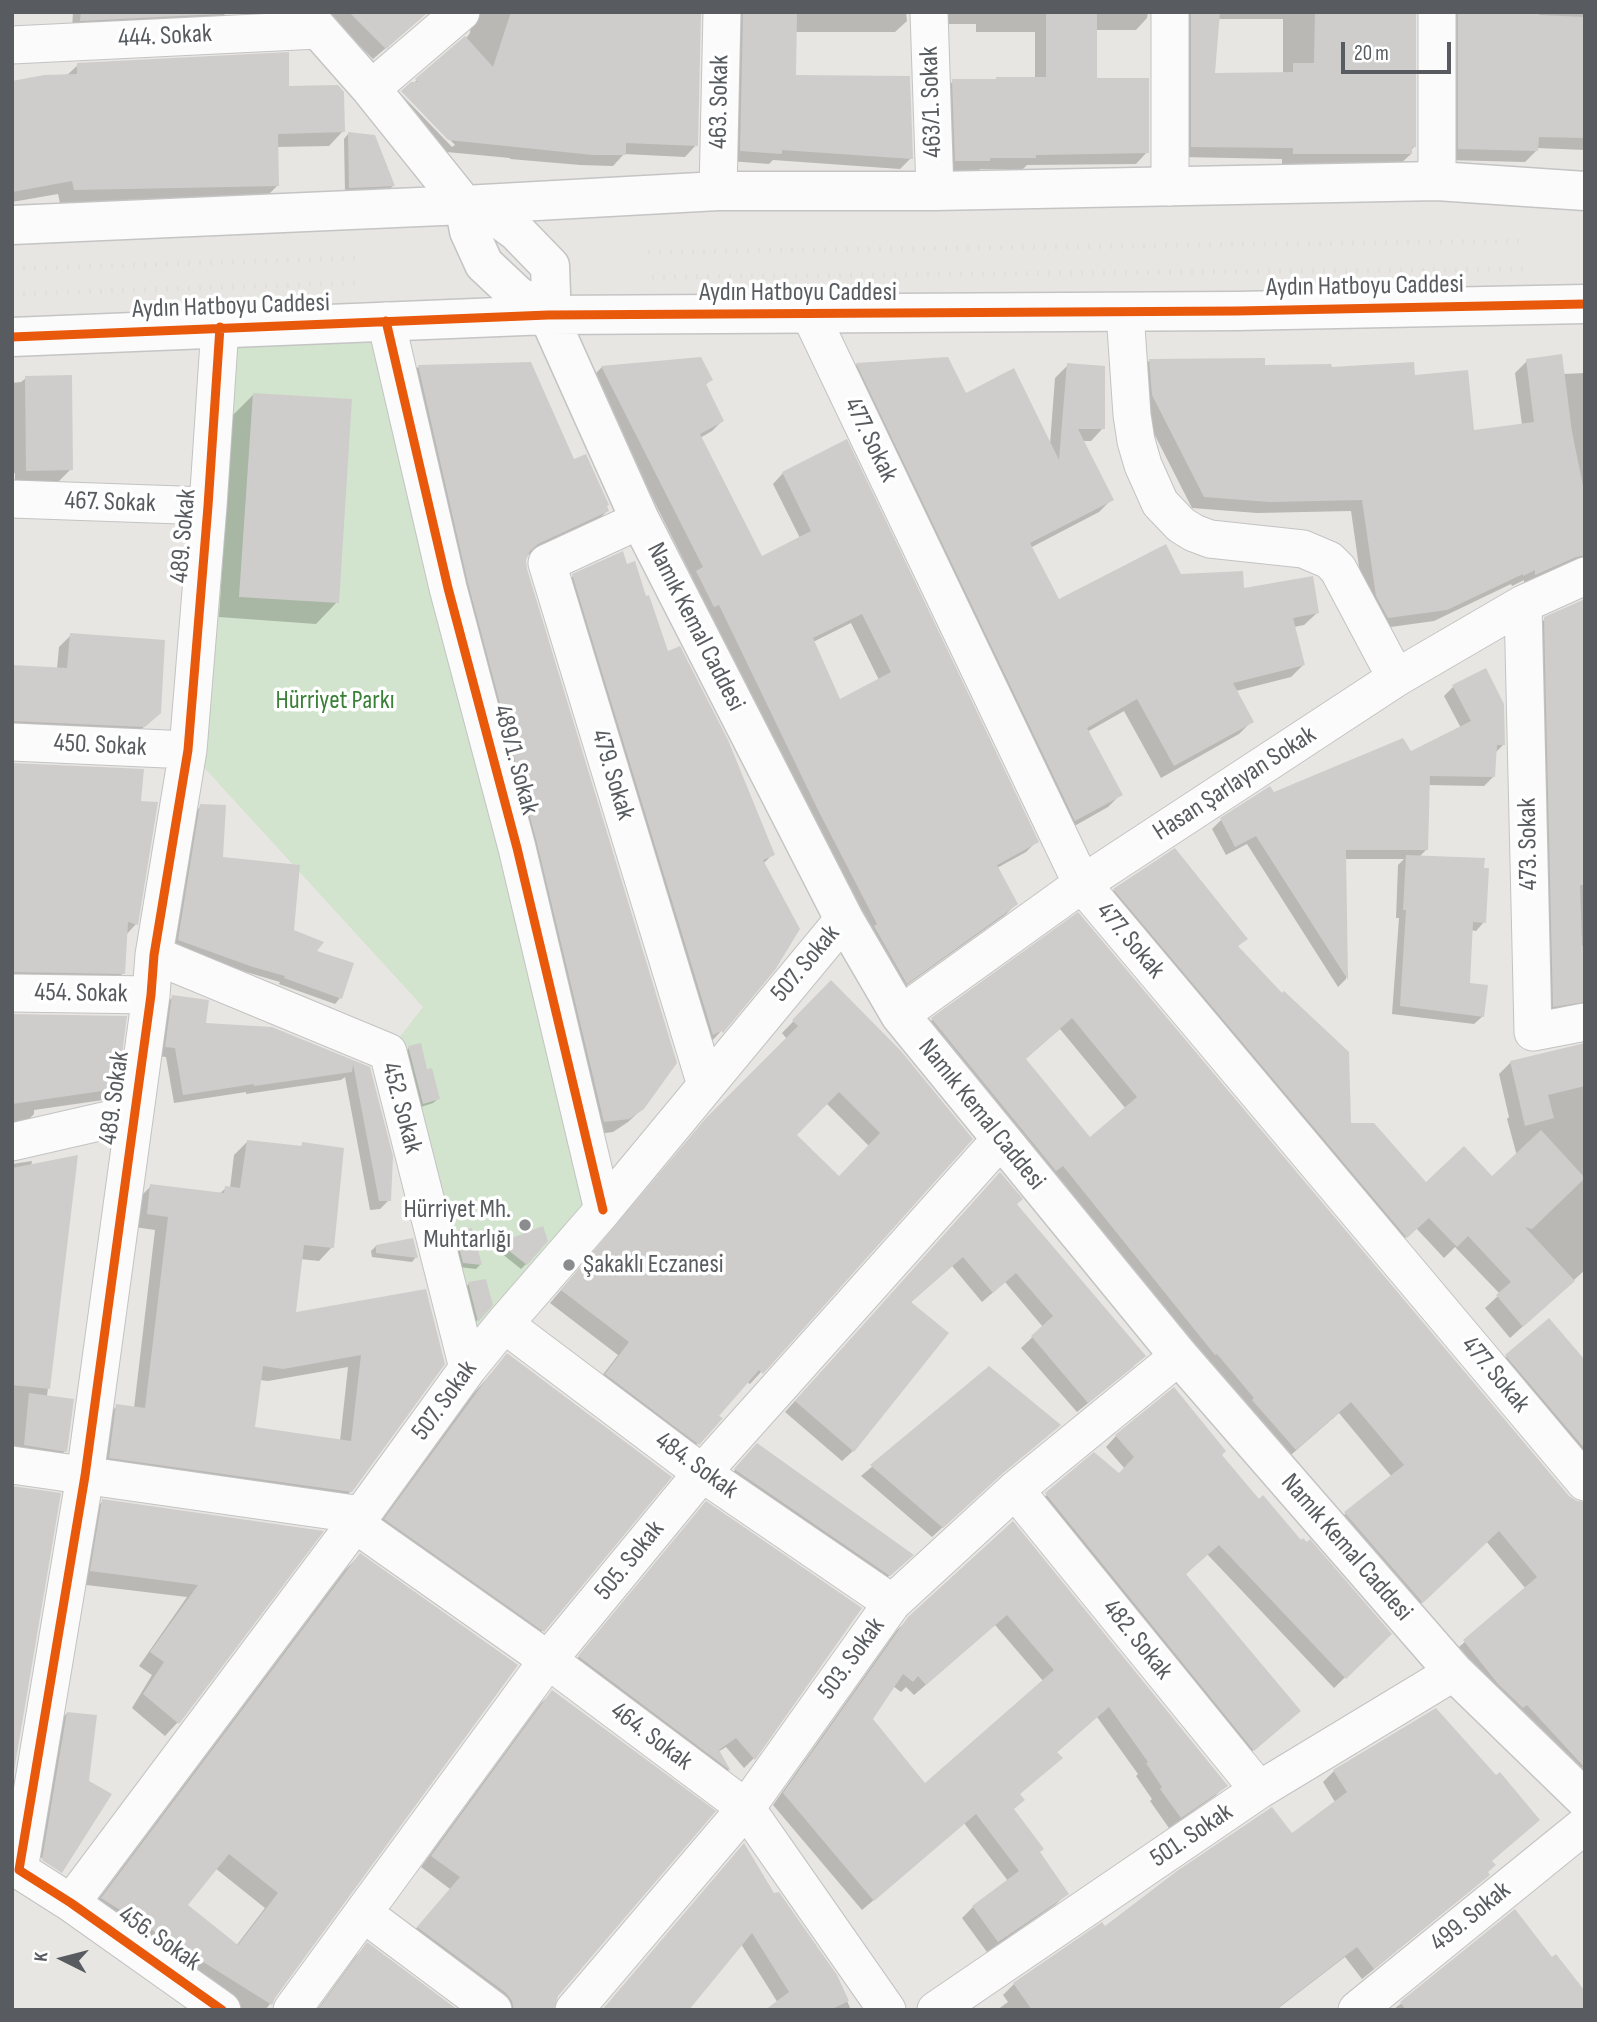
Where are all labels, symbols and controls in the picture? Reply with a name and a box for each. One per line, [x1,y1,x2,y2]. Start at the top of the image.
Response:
street label: 444. Sokak [117,19,213,55]
scale bar [1345,28,1455,72]
text: 20 m [1354,41,1389,66]
street label: 463/1. Sokak [914,46,950,158]
street label: 463. Sokak [704,55,736,149]
street label: Aydın Hatboyu Caddesi [1266,270,1464,304]
street label: Aydın Hatboyu Caddesi [699,277,897,309]
street label: Aydın Hatboyu Caddesi [132,288,330,326]
street label: 477. Sokak [836,393,904,487]
street label: 467. Sokak [64,486,156,520]
street label: 489. Sokak [164,488,204,584]
street label: Namık Kemal Caddesi [639,538,751,716]
park label: Hürriyet Parkı [276,685,394,717]
street label: 489/1. Sokak [485,702,545,818]
street label: Hasan Şarlayan Sokak [1148,720,1322,848]
street label: 479. Sokak [584,726,640,824]
street label: 450. Sokak [53,728,147,764]
street label: 473. Sokak [1513,797,1545,891]
street label: 477. Sokak [1089,896,1171,986]
street label: 507. Sokak [765,919,847,1009]
street label: 454. Sokak [34,978,128,1010]
street label: Namık Kemal Caddesi [911,1033,1051,1197]
street label: 489. Sokak [93,1049,137,1147]
street label: 452. Sokak [374,1059,428,1157]
place label: Hürriyet Mh. Muhtarlığı [403,1194,511,1256]
marker: Hürriyet Mh. Muhtarlığı [517,1217,533,1233]
place label: Şakaklı Eczanesi [583,1249,724,1281]
marker: Şakaklı Eczanesi [561,1257,577,1273]
street label: 477. Sokak [1454,1330,1536,1420]
street label: 507. Sokak [406,1355,484,1447]
street label: 484. Sokak [649,1426,743,1506]
street label: Namık Kemal Caddesi [1274,1468,1418,1628]
street label: 505. Sokak [589,1515,671,1607]
street label: 482. Sokak [1095,1594,1179,1686]
street label: 503. Sokak [812,1612,892,1706]
street label: 464. Sokak [604,1696,698,1778]
street label: 501. Sokak [1145,1797,1239,1875]
street label: 499. Sokak [1425,1875,1517,1959]
street label: 456. Sokak [112,1900,206,1978]
north arrow [28,1924,98,1994]
text: K [30,1951,54,1963]

